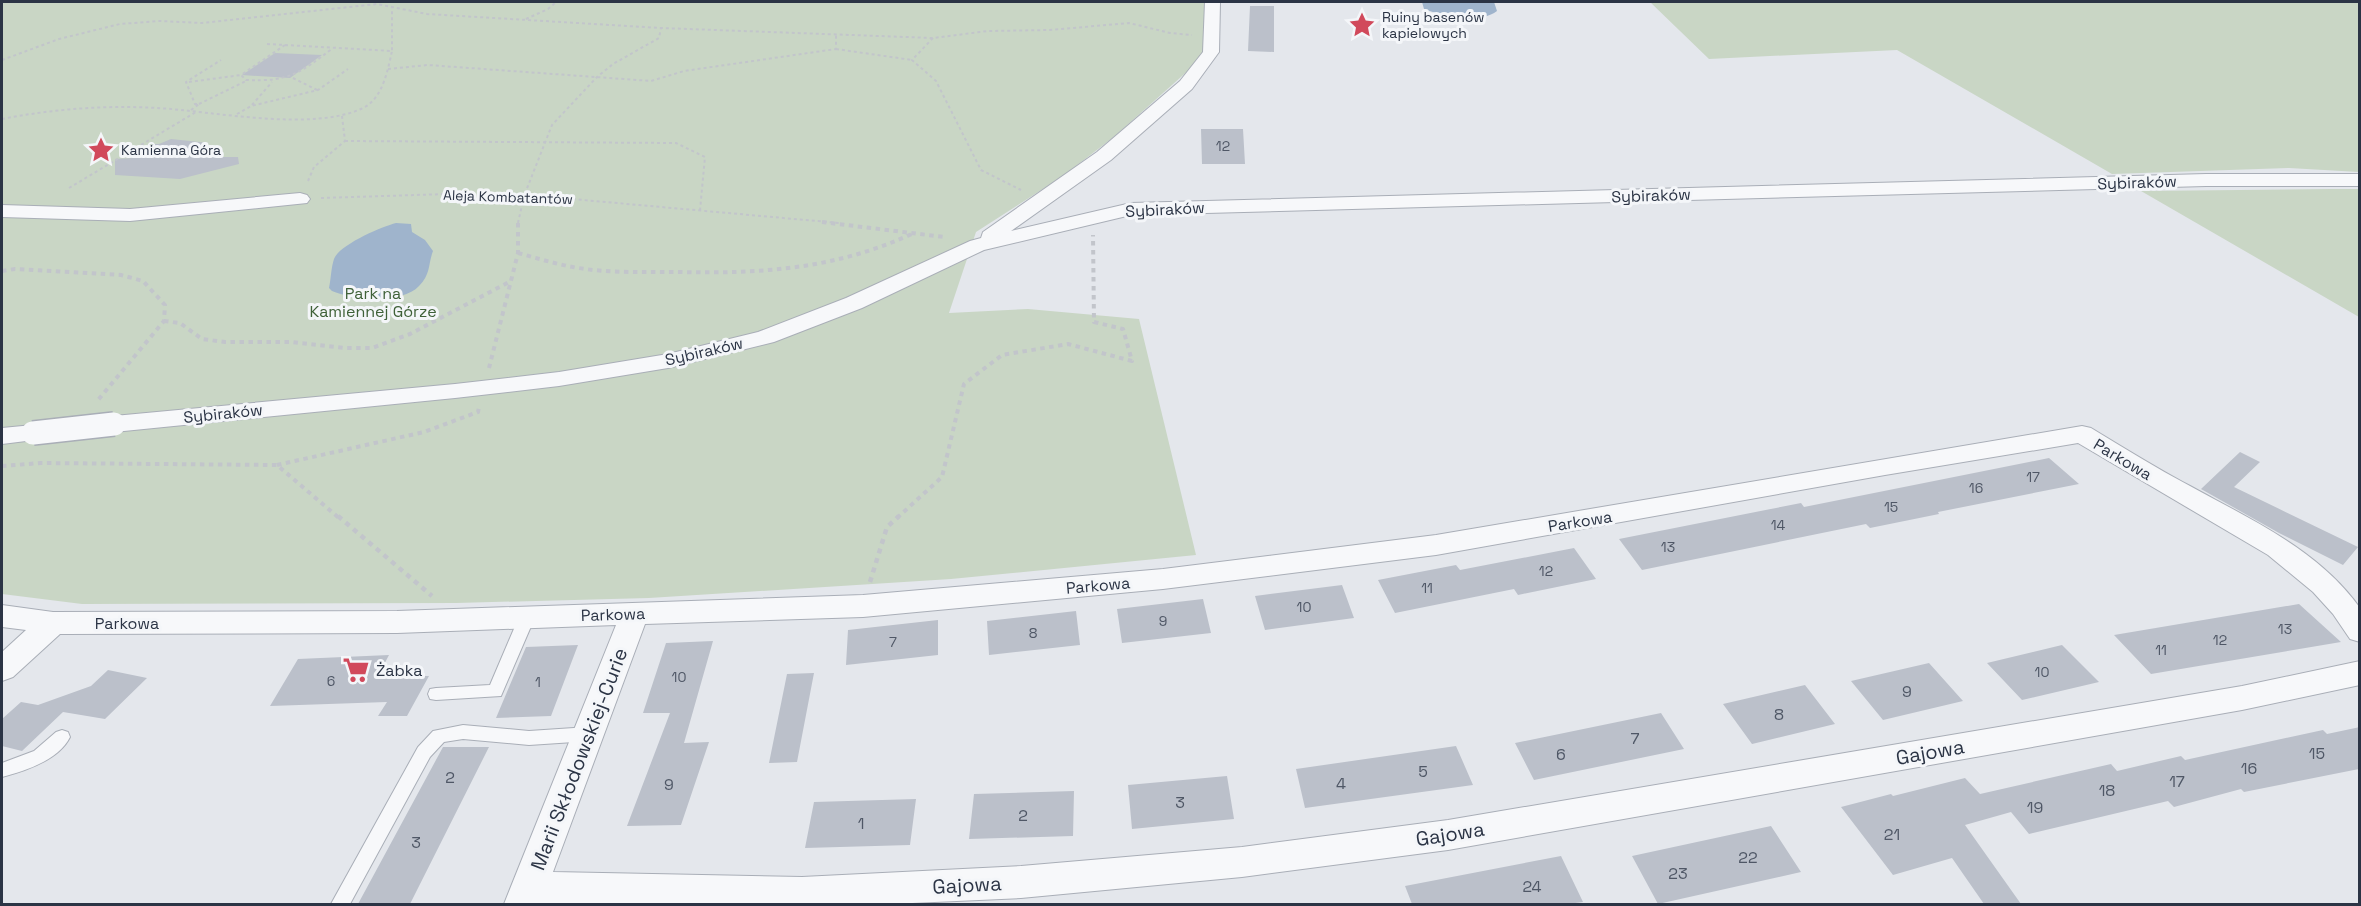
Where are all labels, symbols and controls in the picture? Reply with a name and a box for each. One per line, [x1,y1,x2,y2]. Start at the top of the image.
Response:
place label: Ruiny basenów kapielowych [1382,8,1484,42]
place icon: Ruiny basenów kapielowych [1347,10,1377,40]
place icon: Kamienna Góra [86,135,116,165]
house number: 12 [1216,137,1230,155]
place label: Kamienna Góra [121,141,221,159]
street label: Sybiraków [2097,171,2177,194]
street label: Sybiraków [1611,184,1691,207]
street label: Aleja Kombatantów [443,186,573,208]
street label: Sybiraków [1125,197,1205,222]
park label: Park na Kamiennej Górze [309,283,437,322]
street label: Sybiraków [663,332,745,371]
street label: Sybiraków [182,399,264,428]
street label: Parkowa [2090,434,2156,485]
house number: 17 [2026,468,2040,486]
house number: 16 [1969,479,1983,497]
house number: 15 [1884,498,1898,516]
street label: Parkowa [1547,506,1614,537]
house number: 14 [1771,516,1786,534]
house number: 13 [1661,538,1675,556]
house number: 12 [1539,562,1553,580]
street label: Parkowa [1065,572,1131,599]
house number: 11 [1421,579,1433,597]
house number: 10 [1297,598,1311,616]
street label: Parkowa [580,603,646,626]
house number: 9 [1159,612,1167,630]
street label: Parkowa [95,613,159,634]
house number: 13 [2278,620,2292,638]
house number: 8 [1029,624,1038,642]
house number: 12 [2213,631,2227,649]
house number: 7 [889,633,897,651]
house number: 11 [2155,641,2167,659]
street label: Marii Skłodowskiej-Curie [525,644,633,874]
supermarket icon: Żabka [341,655,371,685]
place label: Żabka [376,660,422,681]
house number: 10 [2035,663,2049,681]
house number: 10 [672,668,686,686]
house number: 6 [327,672,335,690]
house number: 1 [535,673,541,691]
house number: 9 [1902,681,1912,702]
house number: 8 [1774,704,1784,725]
house number: 7 [1630,728,1640,749]
street label: Gajowa [1894,733,1966,771]
house number: 15 [2309,743,2325,764]
house number: 6 [1556,744,1566,765]
house number: 16 [2241,758,2257,779]
house number: 5 [1418,761,1428,782]
house number: 2 [445,767,455,788]
house number: 17 [2169,771,2185,792]
house number: 4 [1336,773,1346,794]
house number: 9 [664,774,674,795]
house number: 18 [2099,780,2115,801]
house number: 3 [1175,792,1185,813]
house number: 19 [2027,797,2043,818]
house number: 2 [1018,805,1028,826]
house number: 1 [858,813,864,834]
street label: Gajowa [1414,816,1486,852]
house number: 21 [1884,824,1900,845]
house number: 3 [411,832,421,853]
house number: 22 [1738,847,1758,868]
house number: 23 [1668,863,1688,884]
street label: Gajowa [932,870,1002,900]
house number: 24 [1522,876,1542,897]

